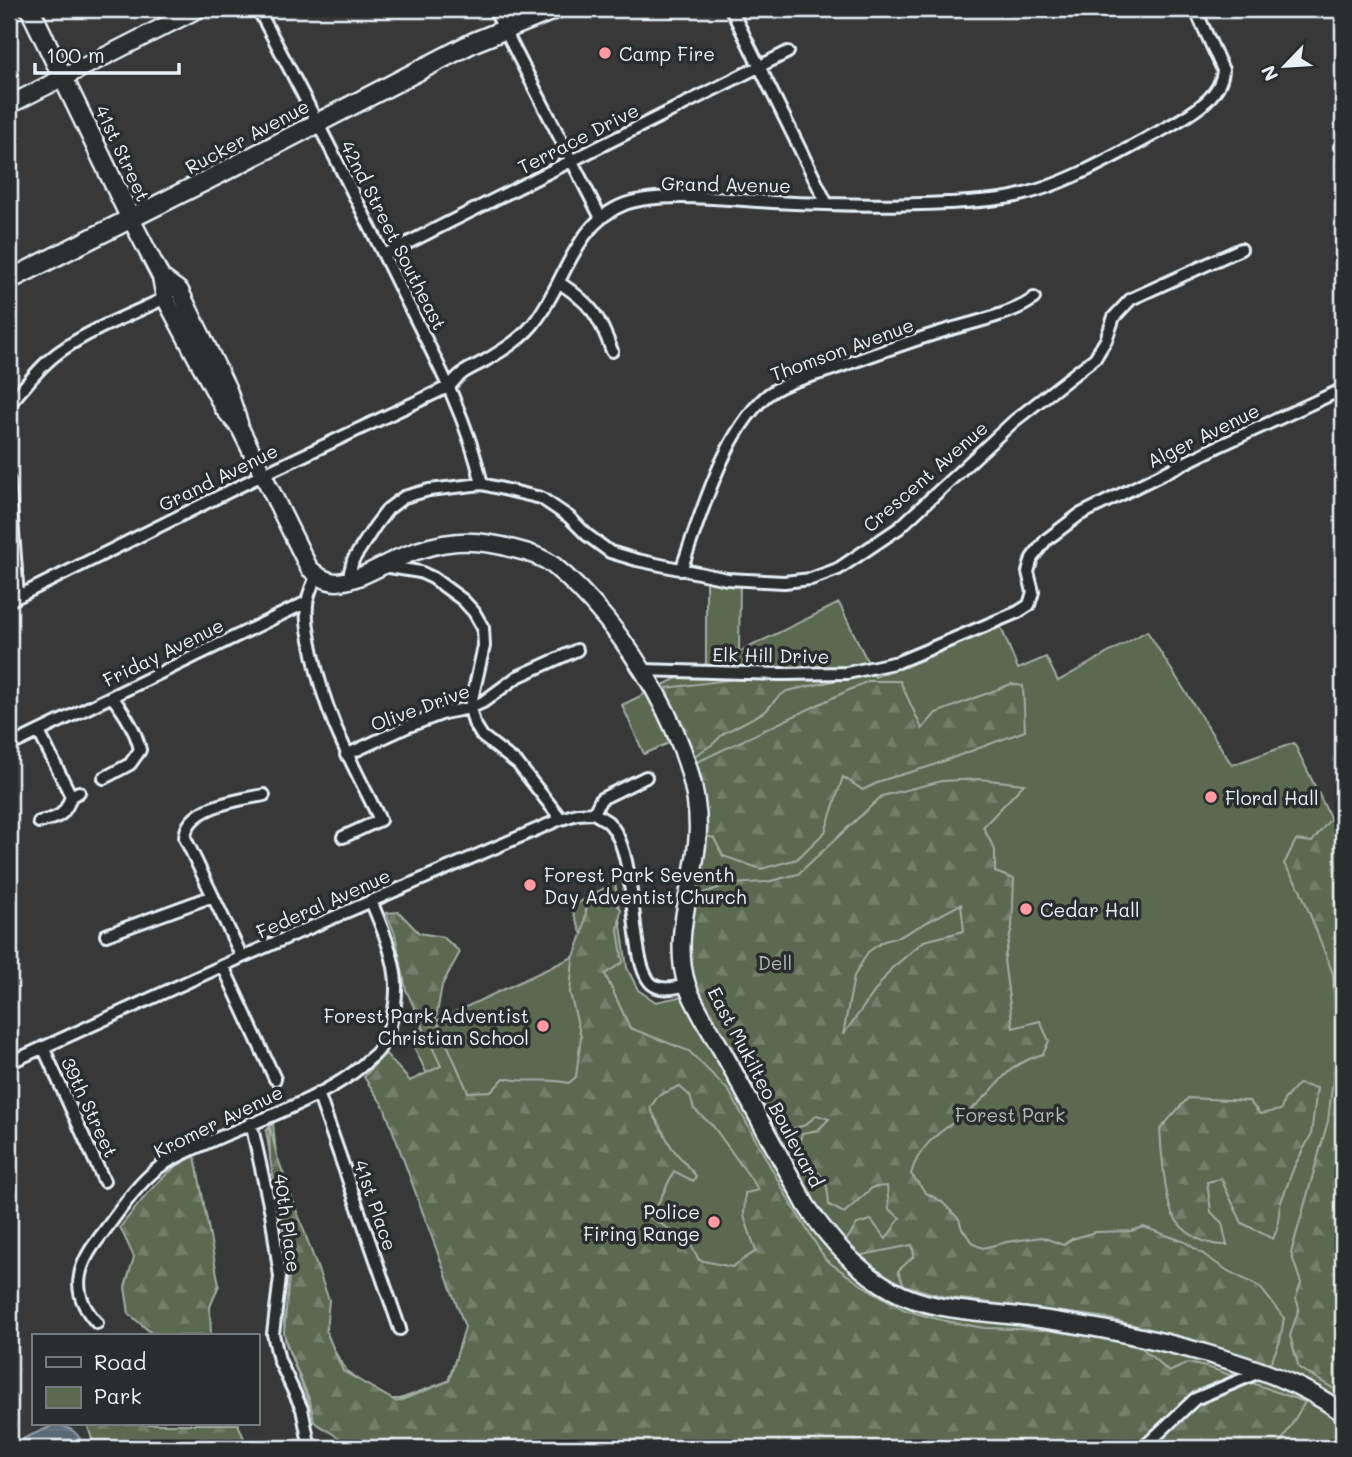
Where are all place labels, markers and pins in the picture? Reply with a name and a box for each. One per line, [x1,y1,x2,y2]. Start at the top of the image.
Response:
place label: Camp Fire [619,41,715,66]
marker: Camp Fire [597,45,613,61]
place label: Floral Hall [1225,785,1319,810]
marker: Floral Hall [1203,789,1219,805]
place label: Forest Park Seventh Day Adventist Church [544,862,746,909]
marker: Forest Park Seventh Day Adventist Church [522,877,538,893]
place label: Cedar Hall [1040,897,1140,922]
marker: Cedar Hall [1018,901,1034,917]
place label: Forest Park Adventist Christian School [324,1003,529,1050]
marker: Forest Park Adventist Christian School [535,1018,551,1034]
place label: Police Firing Range [583,1199,700,1246]
marker: Police Firing Range [706,1214,722,1230]

